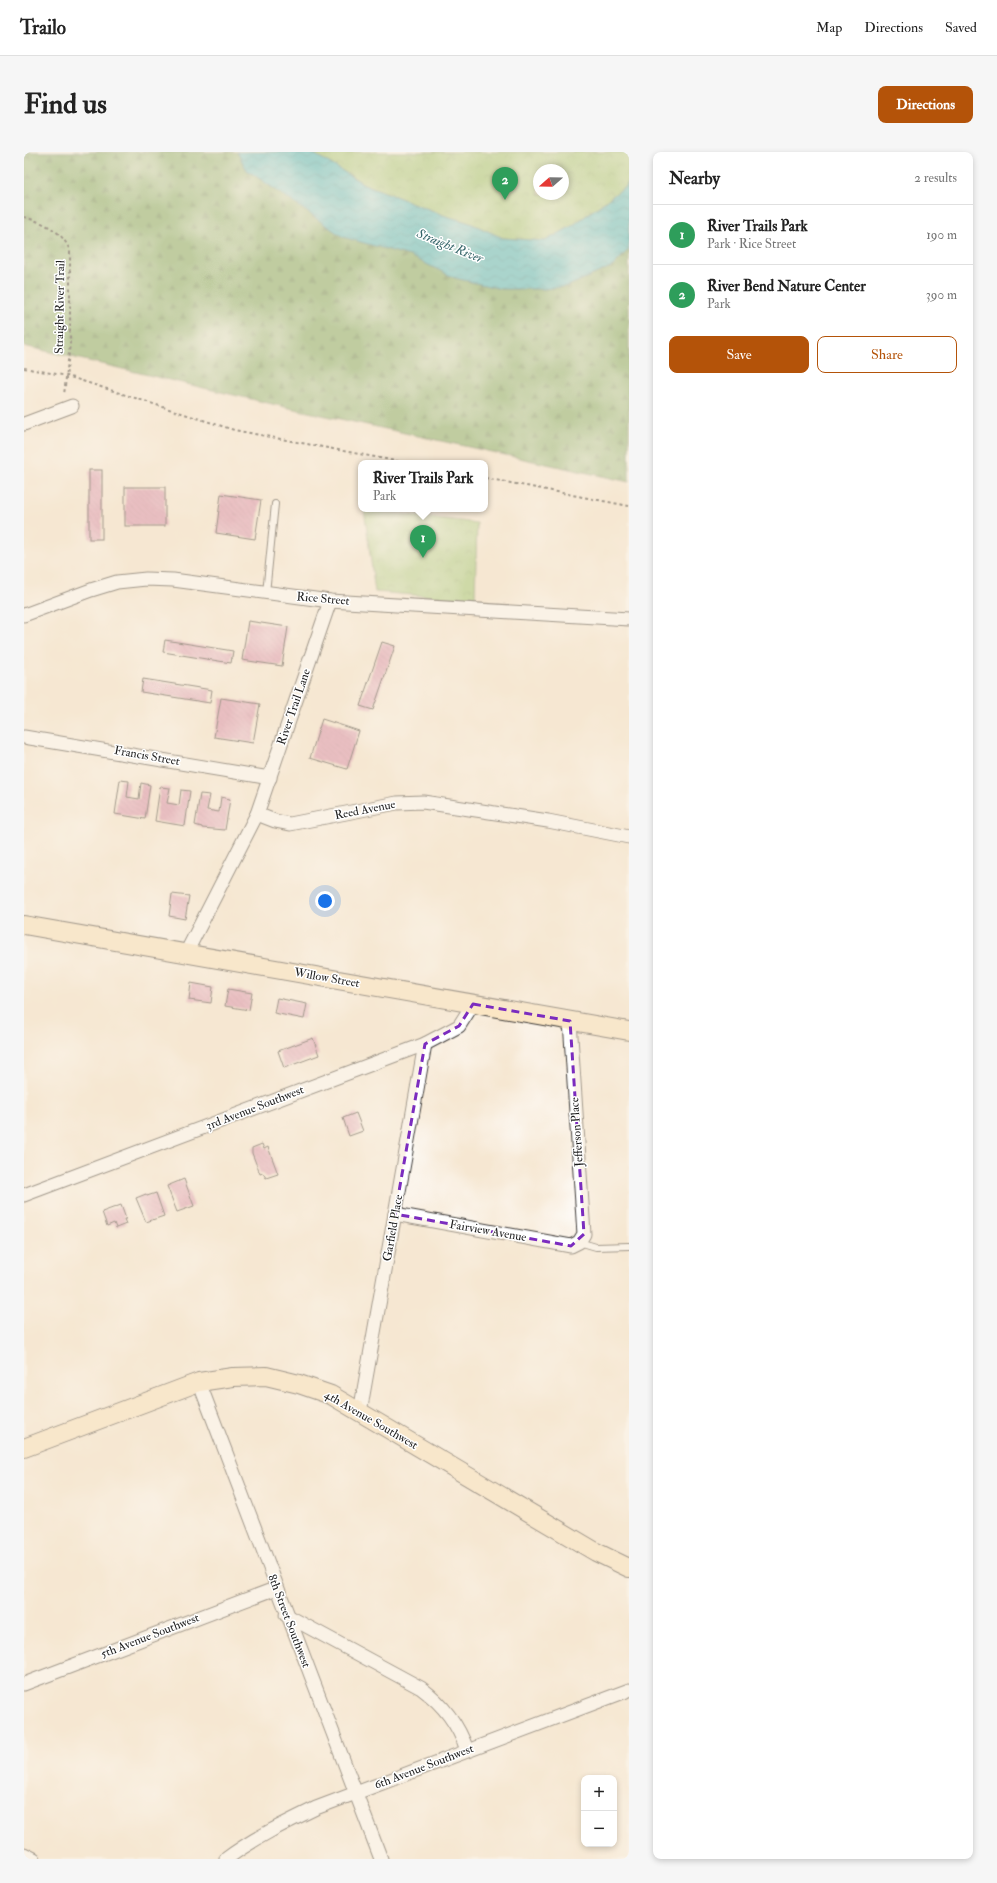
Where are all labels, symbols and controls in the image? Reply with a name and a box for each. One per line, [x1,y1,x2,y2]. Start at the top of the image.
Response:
text: Trailo [20,16,66,40]
text: Map [816,19,842,36]
text: Directions [864,19,923,36]
text: Saved [945,19,977,36]
button: Directions [878,86,973,123]
text: Find us [24,87,107,122]
north arrow [533,164,569,200]
pin: 2 [492,167,518,200]
text: Nearby [669,168,720,189]
text: 2 results [914,170,957,186]
text: River Trails Park [707,217,808,236]
water label: Straight River [414,225,487,267]
text: 1 [680,227,684,243]
text: 190 m [926,227,957,243]
text: Park · Rice Street [707,236,796,252]
street label: Straight River Trail [52,260,68,354]
text: River Bend Nature Center [707,277,866,296]
text: 2 [679,287,685,303]
text: 390 m [926,287,957,303]
text: Park [707,296,731,312]
button: Save [669,336,809,373]
button: Share [817,336,957,373]
popup [358,460,488,512]
text: River Trails Park [373,469,473,488]
text: Park [373,488,396,504]
pin: 1 [410,525,436,558]
street label: Rice Street [296,589,350,609]
street label: River Trail Lane [274,667,314,747]
street label: Francis Street [113,743,181,769]
street label: Reed Avenue [333,797,397,823]
your location [315,891,335,911]
street label: Willow Street [292,965,361,991]
street label: 3rd Avenue Southwest [204,1082,306,1134]
street label: Jefferson Place [567,1097,587,1168]
street label: Garfield Place [380,1193,406,1263]
street label: Fairview Avenue [448,1217,528,1245]
street label: 4th Avenue Southwest [322,1387,420,1453]
street label: 8th Street Southwest [264,1572,314,1670]
street label: 5th Avenue Southwest [99,1610,201,1662]
street label: 6th Avenue Southwest [372,1741,476,1793]
map controls [581,1775,617,1847]
button: + [581,1775,617,1811]
button: − [581,1811,617,1847]

